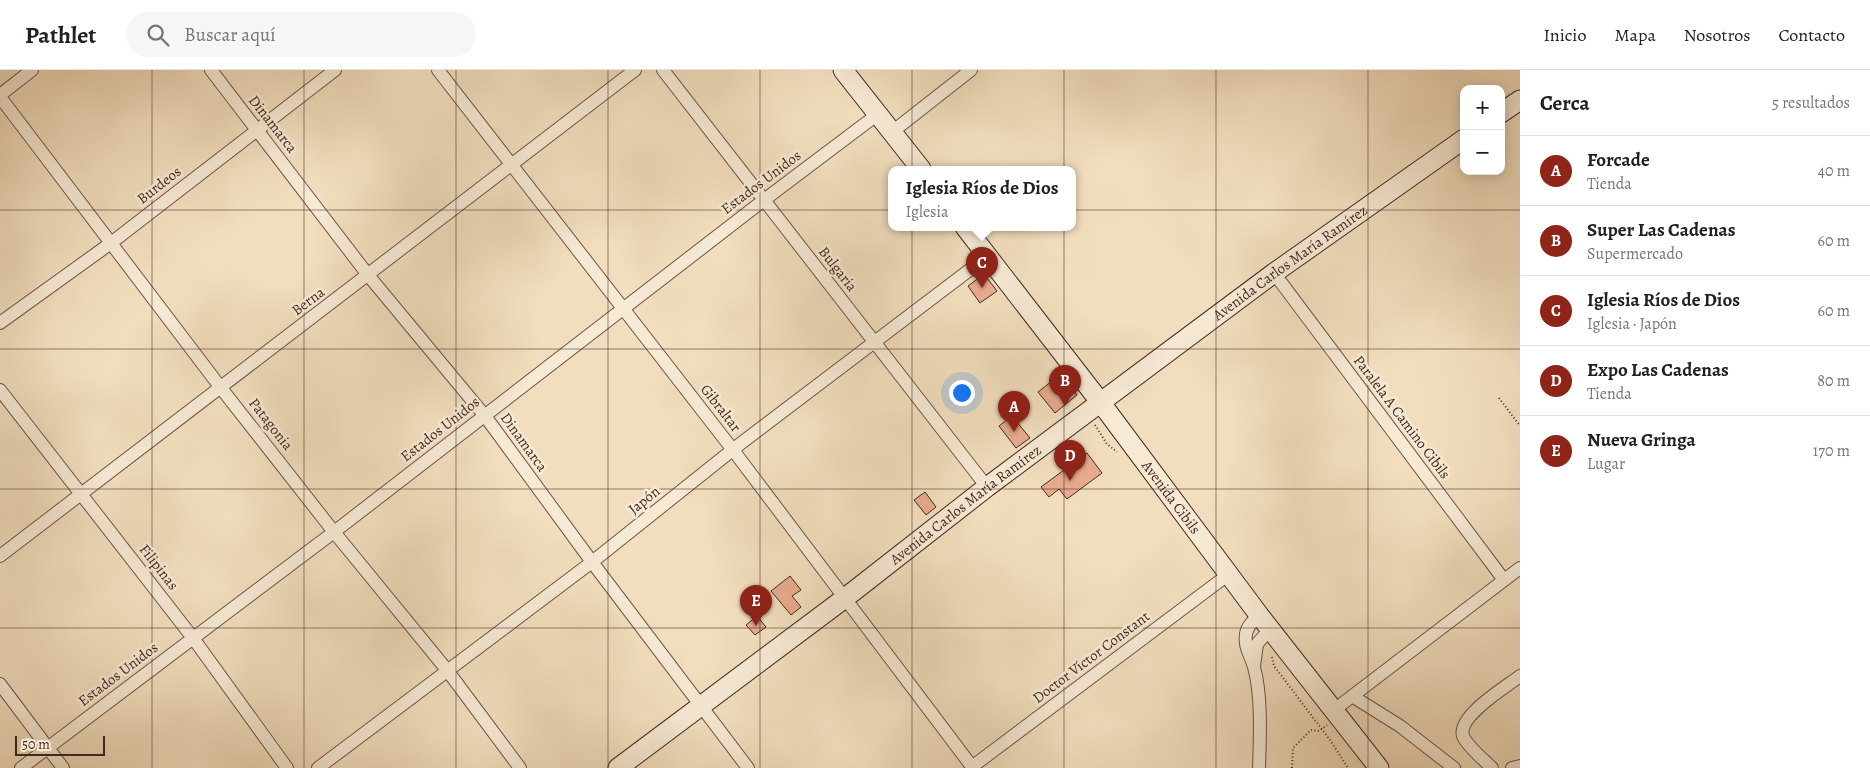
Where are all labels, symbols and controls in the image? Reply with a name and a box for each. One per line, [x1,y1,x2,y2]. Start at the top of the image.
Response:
search box [126,12,476,57]
text: Pathlet [25,19,96,51]
icon: search [144,21,172,49]
text: Buscar aquí [184,22,276,48]
text: Inicio [1543,23,1586,47]
text: Mapa [1614,23,1656,47]
text: Nosotros [1684,23,1750,47]
text: Contacto [1778,23,1845,47]
map controls [1460,85,1505,175]
button: + [1460,85,1505,130]
text: Cerca [1540,89,1590,117]
street label: Dinamarca [244,91,302,157]
text: 5 resultados [1772,92,1850,114]
button: − [1460,130,1505,175]
street label: Estados Unidos [717,145,805,219]
text: Forcade [1587,147,1650,173]
text: A [1551,160,1561,182]
text: 40 m [1818,160,1850,182]
street label: Burdeos [133,161,185,209]
popup [888,166,1076,231]
text: Tienda [1587,173,1632,195]
text: Iglesia Ríos de Dios [906,175,1058,201]
street label: Avenida Carlos María Ramírez [1208,200,1371,326]
text: Iglesia [906,201,948,223]
text: Super Las Cadenas [1587,217,1736,243]
text: B [1551,230,1561,252]
text: 60 m [1818,230,1850,252]
street label: Bulgaria [814,242,862,296]
text: Supermercado [1587,243,1683,265]
pin: C [966,247,998,288]
street label: Berna [287,282,329,320]
text: Iglesia Ríos de Dios [1587,287,1740,313]
text: C [1551,300,1561,322]
text: 60 m [1818,300,1850,322]
text: Iglesia · Japón [1587,313,1677,335]
street label: Paralela A Camino Cibils [1349,351,1455,483]
text: Expo Las Cadenas [1587,357,1729,383]
pin: B [1049,365,1081,406]
text: D [1550,370,1562,392]
text: 80 m [1817,370,1850,392]
street label: Gibraltar [696,380,746,436]
your location [949,380,975,406]
text: Tienda [1587,383,1632,405]
pin: A [998,391,1030,432]
street label: Estados Unidos [396,392,484,466]
street label: Patagonia [244,394,298,454]
street label: Dinamarca [496,409,552,475]
text: Nueva Gringa [1587,427,1696,453]
street label: Avenida Carlos María Ramírez [885,440,1045,570]
pin: D [1054,440,1086,481]
text: E [1551,440,1561,462]
text: 170 m [1813,440,1850,462]
text: Lugar [1587,453,1625,475]
street label: Avenida Cibils [1137,456,1205,538]
street label: Japón [624,481,664,519]
street label: Filipinas [135,540,183,594]
pin: E [740,585,772,626]
street label: Doctor Víctor Constant [1028,606,1154,708]
street label: Estados Unidos [74,637,162,711]
scale bar [15,733,105,756]
text: 50 m [22,735,50,754]

